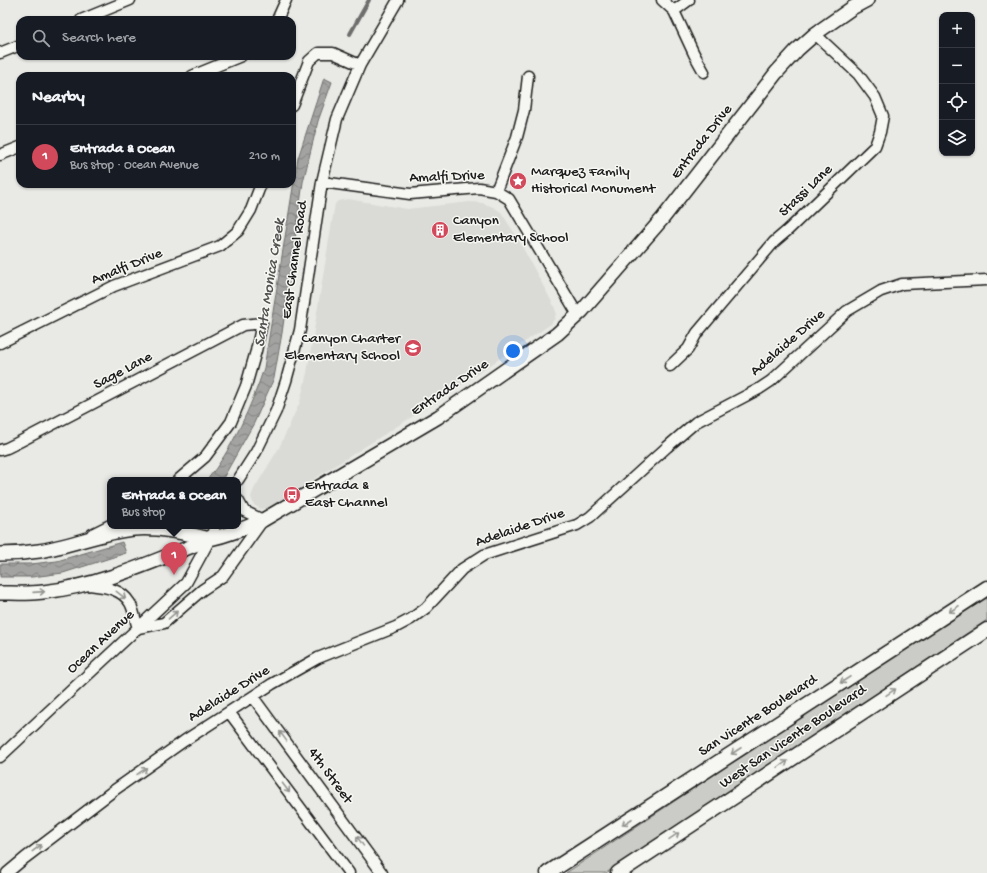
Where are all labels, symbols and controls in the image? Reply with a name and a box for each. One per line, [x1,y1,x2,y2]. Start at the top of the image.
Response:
map controls [939,12,975,156]
button: + [939,12,975,48]
search box [16,16,296,60]
icon: search [30,27,52,49]
text: Search here [62,29,136,47]
button: − [939,48,975,84]
button: locate [939,84,975,120]
text: Nearby [32,88,85,108]
street label: Entrada Drive [667,101,737,183]
button: layers [939,120,975,156]
text: Entrada & Ocean [70,140,175,158]
text: 1 [42,149,48,164]
text: 210 m [249,149,280,164]
text: Bus stop · Ocean Avenue [70,158,199,173]
street label: Stassi Lane [775,161,837,221]
place label: Marquez Family Historical Monument [531,163,657,198]
street label: Amalfi Drive [409,167,485,187]
place icon: Marquez Family Historical Monument [508,171,528,191]
street label: East Channel Road [278,199,312,320]
place label: Canyon Elementary School [453,212,569,247]
water label: Santa Monica Creek [251,216,291,349]
building icon: Canyon Elementary School [430,220,450,240]
street label: Amalfi Drive [89,244,165,289]
street label: Adelaide Drive [747,306,829,380]
place label: Canyon Charter Elementary School [284,330,402,365]
school or university icon: Canyon Charter Elementary School [403,338,423,358]
your location [503,341,523,361]
street label: Sage Lane [91,348,156,394]
street label: Entrada Drive [408,355,492,421]
popup [107,477,241,529]
place label: Entrada & East Channel [305,477,388,512]
bus stop icon: Entrada & East Channel [282,485,302,505]
text: Entrada & Ocean [122,487,226,505]
street label: Adelaide Drive [473,504,567,552]
text: Bus stop [122,505,166,520]
pin: 1 [161,542,187,575]
one-way arrow [32,588,45,596]
one-way arrow [115,590,126,599]
one-way arrow [949,605,960,613]
street label: Ocean Avenue [63,606,139,678]
one-way arrow [168,611,178,620]
street label: Adelaide Drive [185,662,273,726]
street label: San Vicente Boulevard [695,670,822,761]
one-way arrow [840,676,851,684]
street label: West San Vicente Boulevard [716,680,871,793]
one-way arrow [885,688,897,696]
one-way arrow [279,731,287,742]
street label: 4th Street [304,744,357,809]
one-way arrow [731,746,742,755]
one-way arrow [777,760,788,768]
one-way arrow [136,767,147,775]
one-way arrow [281,782,290,793]
one-way arrow [622,817,633,826]
one-way arrow [668,832,679,840]
one-way arrow [356,836,364,847]
one-way arrow [32,844,43,852]

